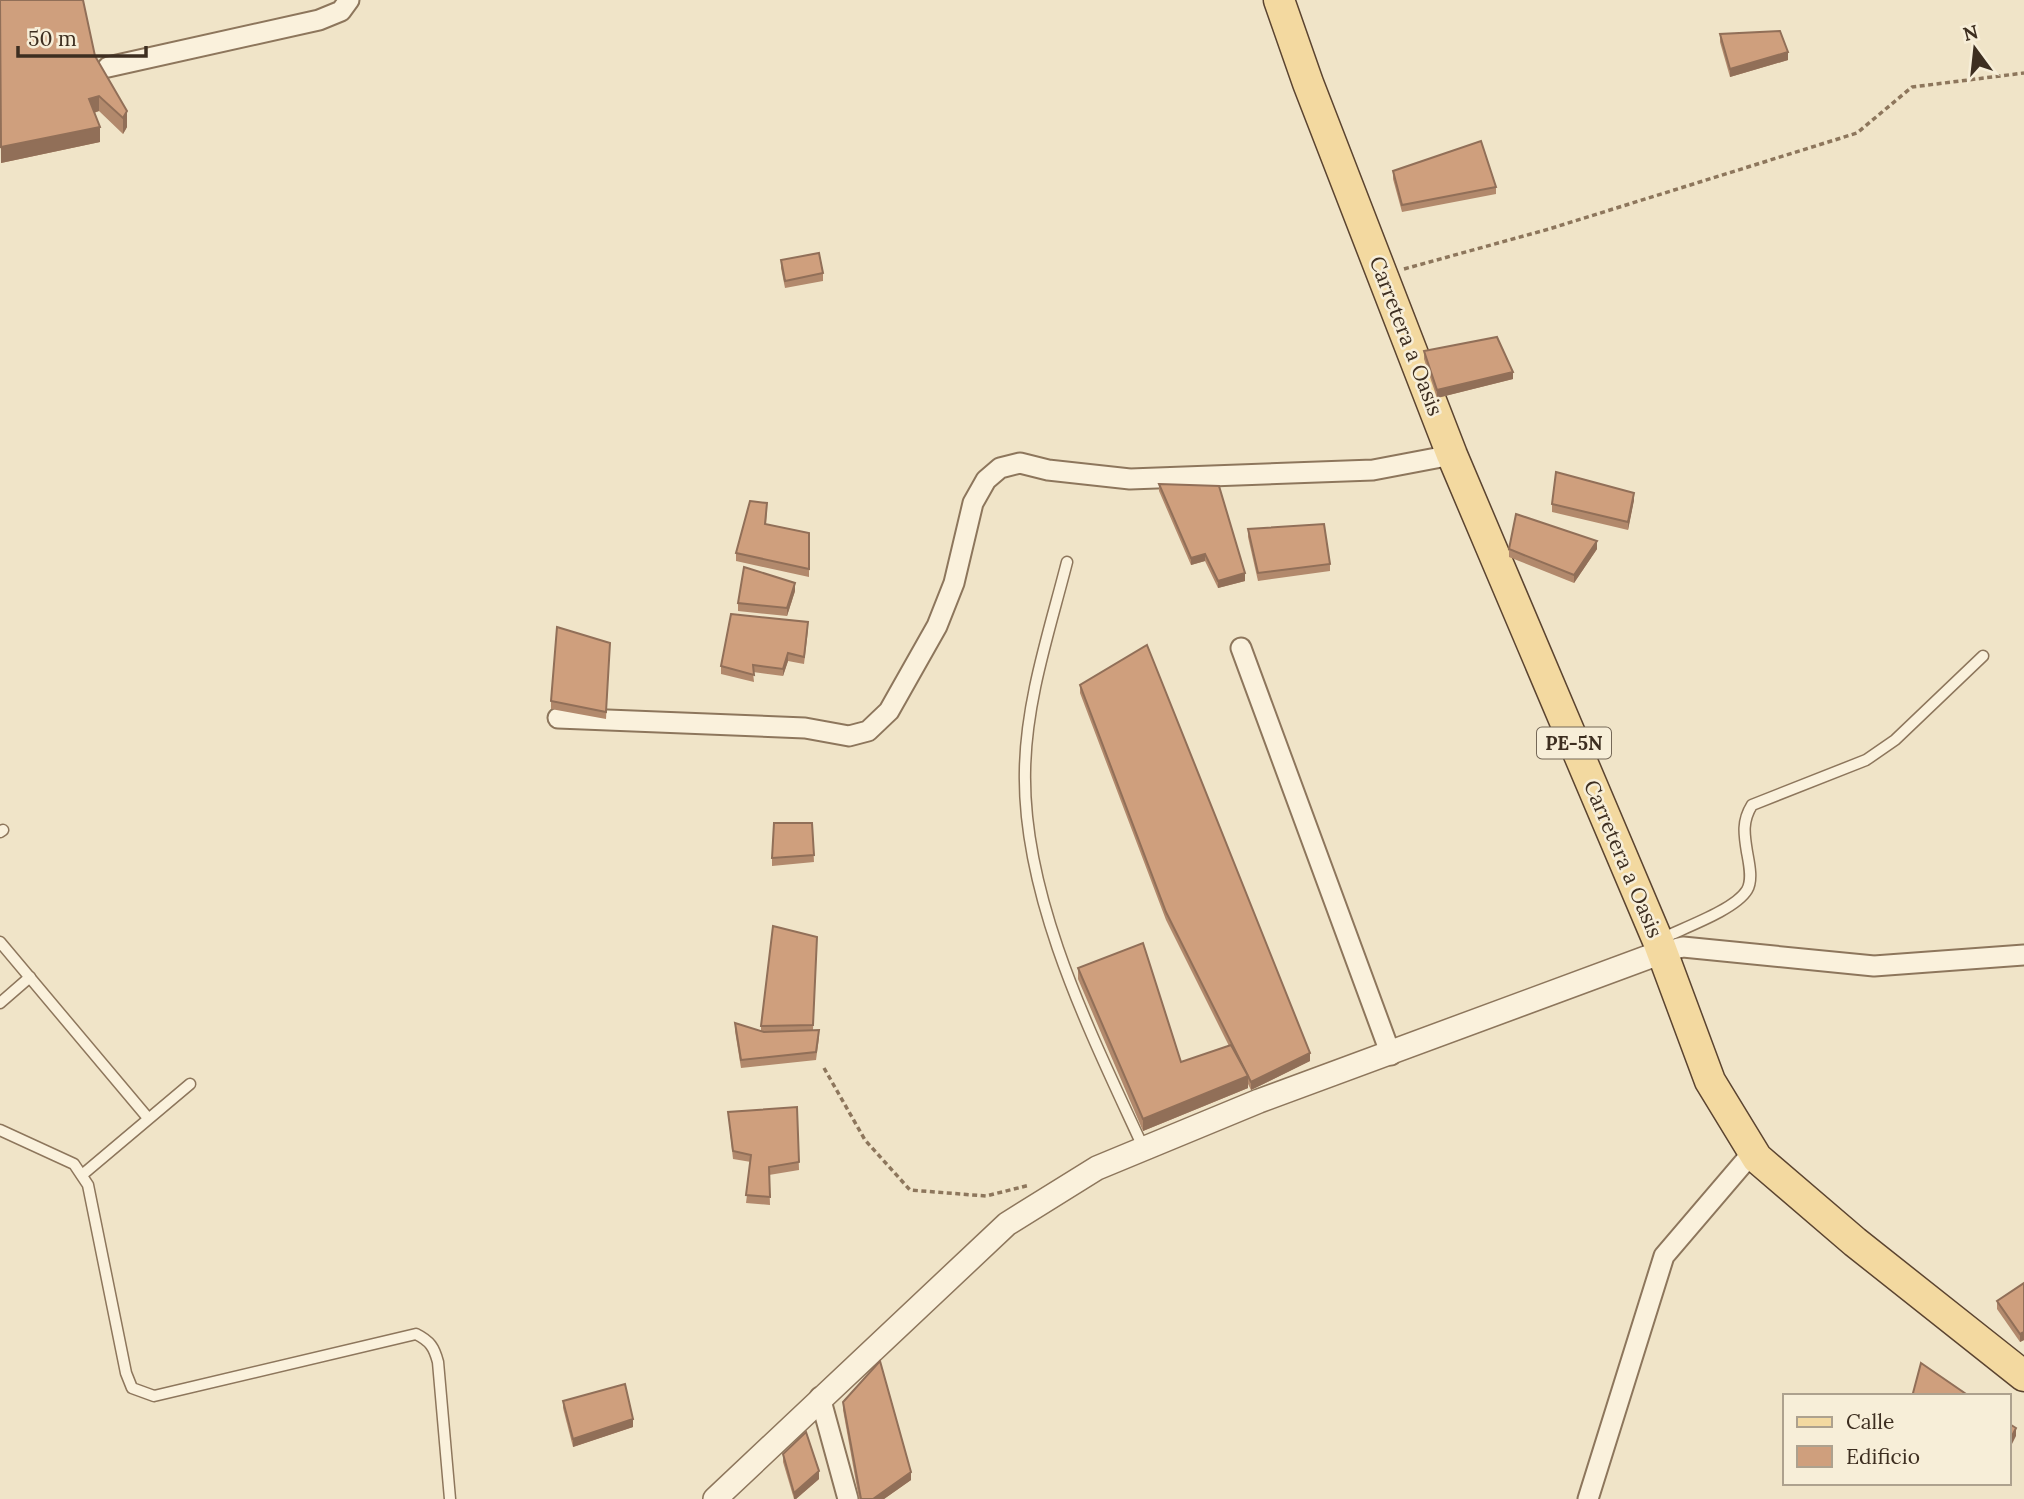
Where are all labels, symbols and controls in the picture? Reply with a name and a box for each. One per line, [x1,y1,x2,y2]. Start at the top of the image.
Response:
scale bar [18,14,145,58]
north arrow [1940,14,2010,84]
text: N [1960,19,1981,46]
text: 50 m [28,25,77,52]
street label: Carretera a Oasis [1364,252,1449,419]
road number: PE-5N [1537,728,1611,758]
street label: Carretera a Oasis [1578,776,1669,942]
legend [1783,1394,2010,1485]
text: Calle [1846,1408,1894,1435]
text: Edificio [1846,1443,1920,1470]

